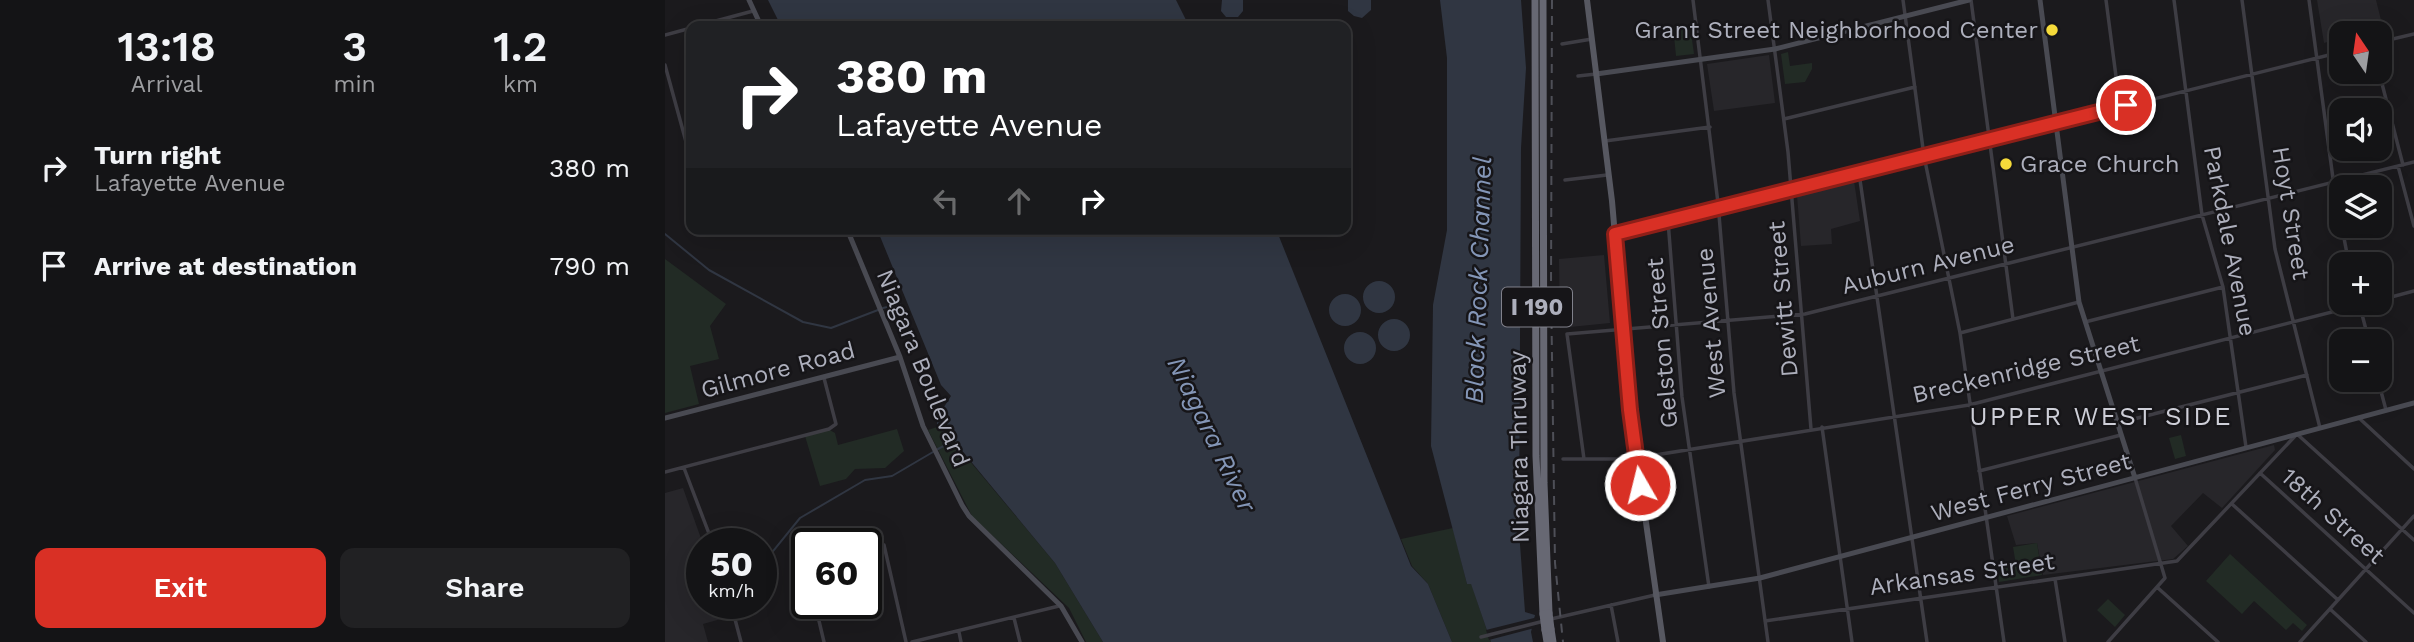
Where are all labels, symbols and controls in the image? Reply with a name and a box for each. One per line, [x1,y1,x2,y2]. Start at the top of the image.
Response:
place label: Grant Street Neighborhood Center [1634,16,2038,44]
north arrow [2329,21,2392,84]
map controls [2329,21,2392,392]
text: 13:18 [118,22,216,71]
text: 3 [342,22,367,71]
text: 1.2 [493,22,547,71]
marker: Grant Street Neighborhood Center [2044,22,2060,38]
text: 380 m [836,47,987,105]
icon: right [721,49,812,140]
text: Arrival [131,71,203,98]
text: min [334,71,376,98]
text: km [503,71,538,98]
pin [2096,75,2156,135]
icon: arrive [2107,86,2145,124]
button: sound [2329,98,2392,161]
text: Lafayette Avenue [836,106,1102,144]
text: Turn right [94,140,221,170]
street label: Parkdale Avenue [2198,144,2262,338]
street label: Hoyt Street [2267,144,2315,282]
icon: right [35,149,73,187]
place label: Grace Church [2020,150,2180,178]
text: 380 m [549,153,630,183]
water label: Black Rock Channel [1459,156,1497,404]
marker: Grace Church [1998,156,2014,172]
text: Lafayette Avenue [94,170,286,197]
button: layers [2329,175,2392,238]
icon: left [927,182,965,220]
icon: ahead [1000,182,1038,220]
icon: right [1073,182,1111,220]
street label: Dewitt Street [1762,220,1804,378]
street label: Auburn Avenue [1839,230,2017,300]
icon: arrive [35,247,73,285]
street label: West Avenue [1690,247,1732,399]
text: Arrive at destination [94,251,357,281]
text: 790 m [550,251,630,281]
button: + [2329,252,2392,315]
street label: Gelston Street [1641,257,1683,429]
street label: Niagara Boulevard [871,265,975,471]
road number: I 190 [1502,288,1572,326]
street label: Breckenridge Street [1910,329,2142,409]
button: − [2329,329,2392,392]
street label: Gilmore Road [698,336,858,404]
street label: Niagara Thruway [1503,350,1535,543]
water label: Niagara River [1161,351,1263,517]
district label: UPPER WEST SIDE [1969,401,2233,431]
street label: West Ferry Street [1928,447,2134,527]
position arrow [1603,448,1677,522]
street label: 18th Street [2276,462,2390,570]
speed limit sign: 60 [791,528,882,619]
text: 50 [710,543,753,585]
street label: Arkansas Street [1868,547,2056,601]
button: Exit [35,548,326,628]
button: Share [340,548,630,628]
text: km/h [708,580,755,601]

